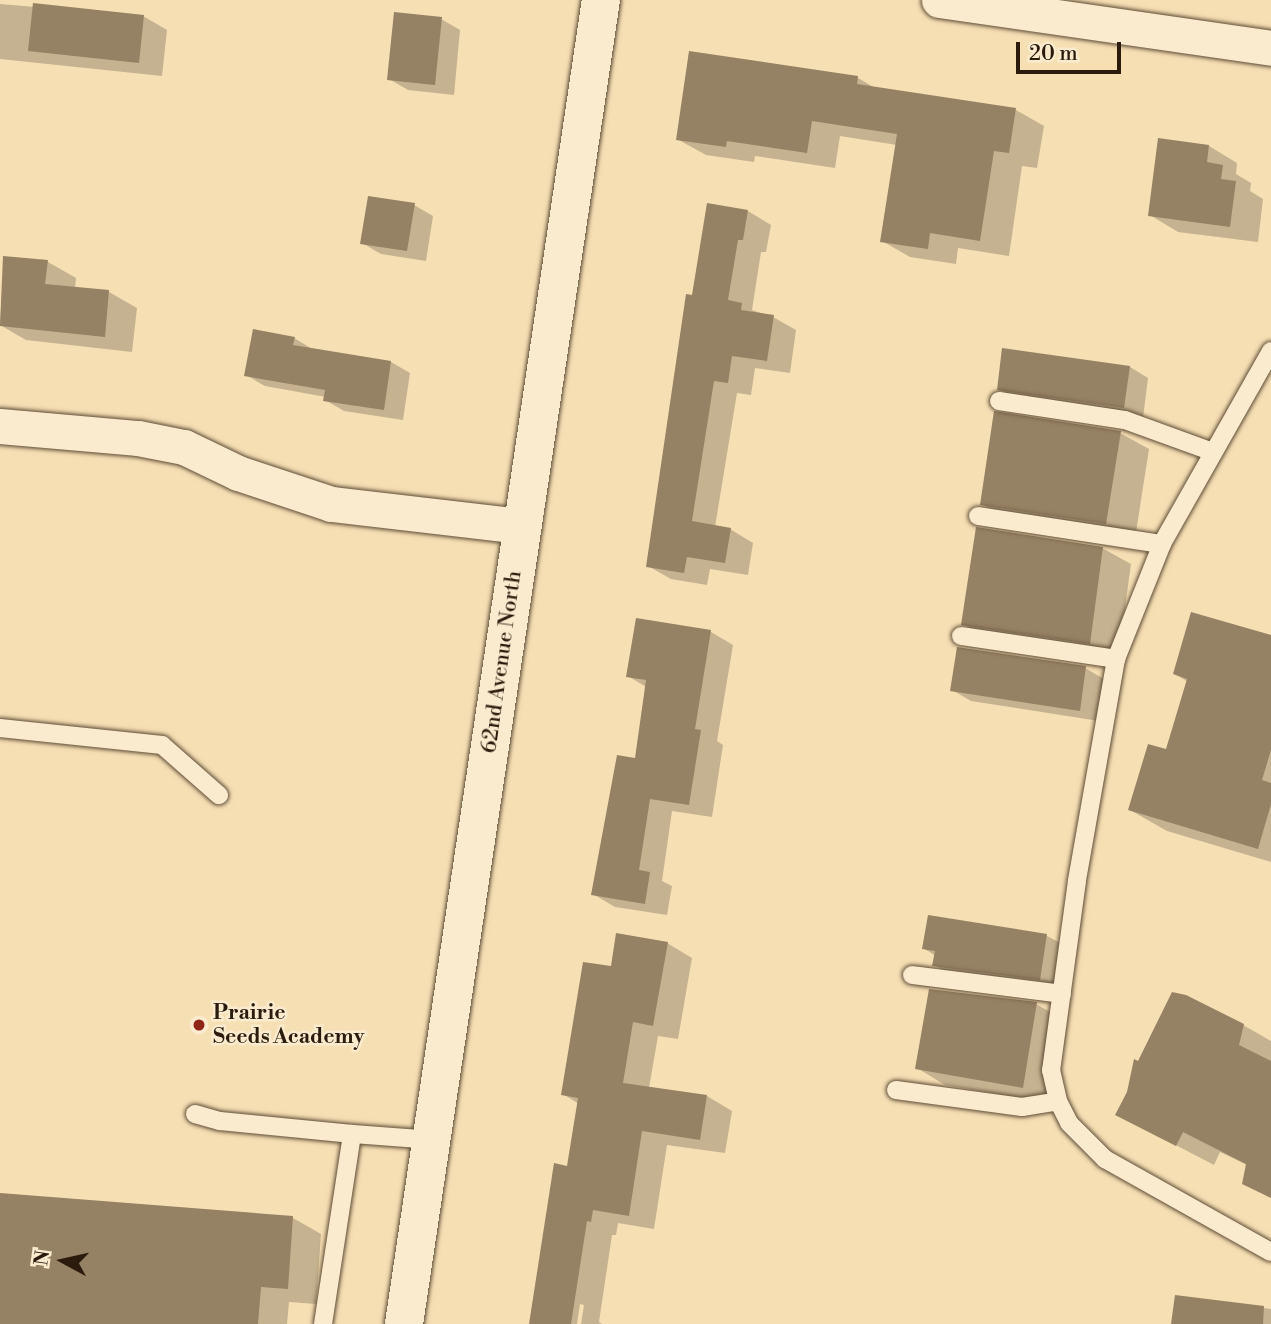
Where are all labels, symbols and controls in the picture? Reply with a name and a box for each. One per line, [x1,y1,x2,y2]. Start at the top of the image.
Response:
scale bar [1019,28,1124,72]
text: 20 m [1029,41,1078,67]
street label: 62nd Avenue North [477,569,527,755]
place label: Prairie Seeds Academy [213,1000,364,1050]
marker: Prairie Seeds Academy [191,1017,207,1033]
north arrow [28,1226,98,1296]
text: N [29,1249,55,1267]

